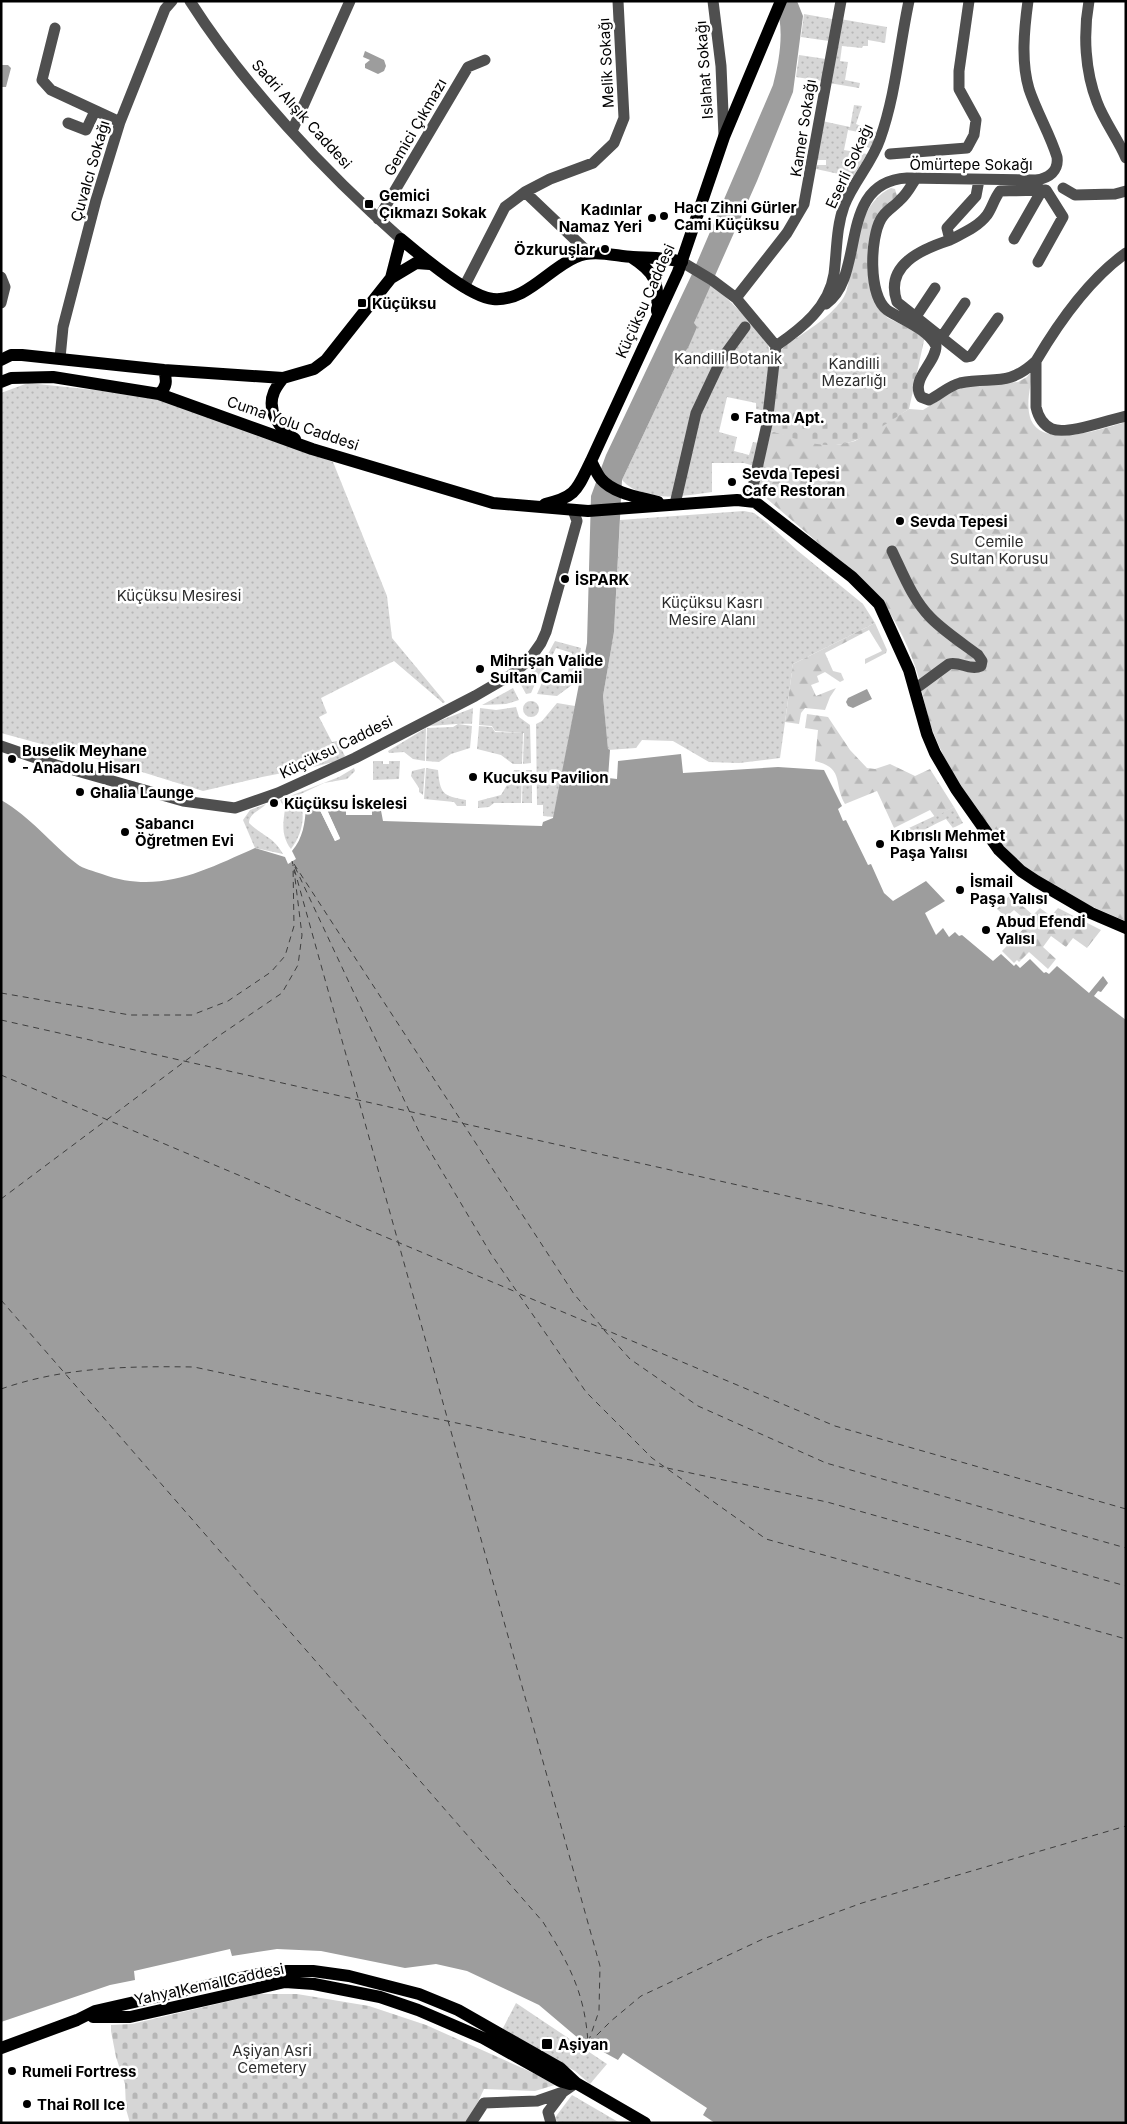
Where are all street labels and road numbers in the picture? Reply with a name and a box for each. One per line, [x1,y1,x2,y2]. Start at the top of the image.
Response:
street label: Melik Sokağı [594,18,618,108]
street label: Islahat Sokağı [691,20,717,120]
street label: Sadri Alışık Caddesi [248,55,356,173]
street label: Gemici Çıkmazı [379,75,451,179]
street label: Kamer Sokağı [786,78,820,178]
street label: Çuvalcı Sokağı [66,118,114,224]
street label: Eserli Sokağı [821,121,877,211]
street label: Ömürtepe Sokağı [909,155,1033,174]
street label: Küçüksu Caddesi [611,241,679,361]
street label: Cuma Yolu Caddesi [224,391,362,455]
street label: Küçüksu Caddesi [276,711,396,783]
street label: Yahya Kemal Caddesi [132,1959,286,2009]

